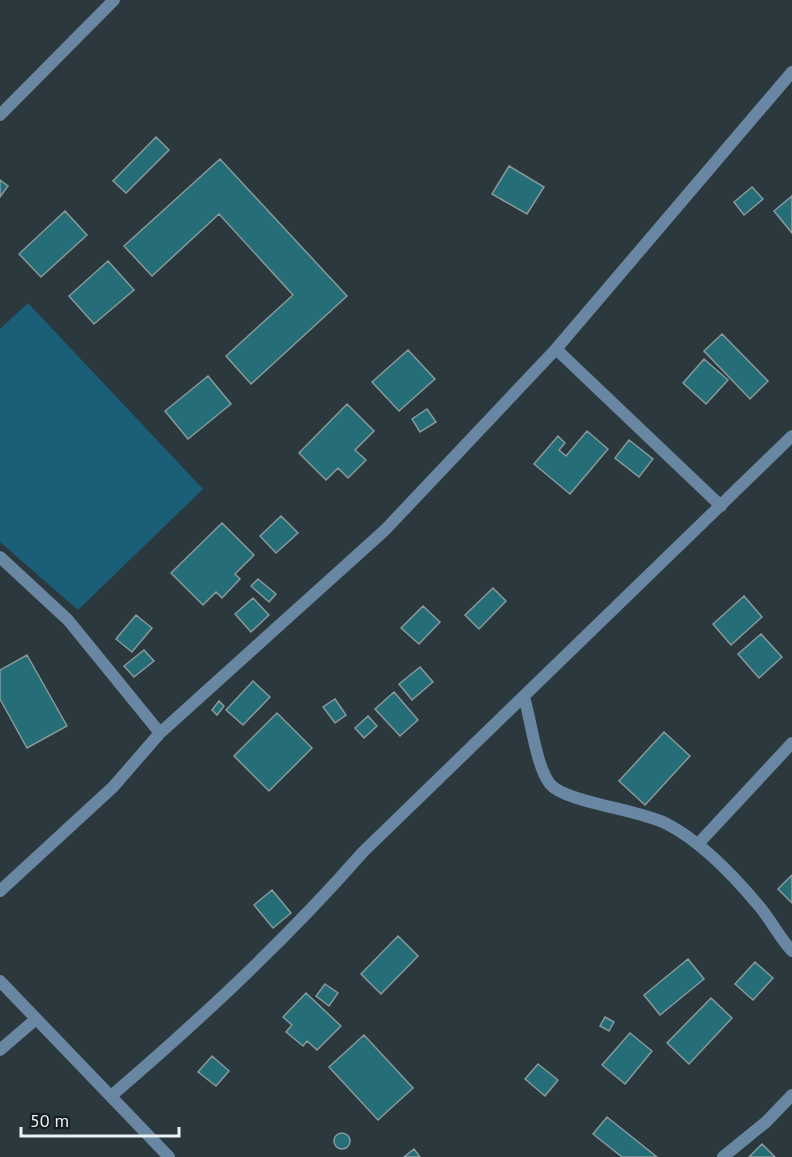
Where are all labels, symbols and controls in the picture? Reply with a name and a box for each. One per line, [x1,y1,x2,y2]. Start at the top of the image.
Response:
scale bar [21,1100,178,1138]
text: 50 m [30,1109,69,1132]

